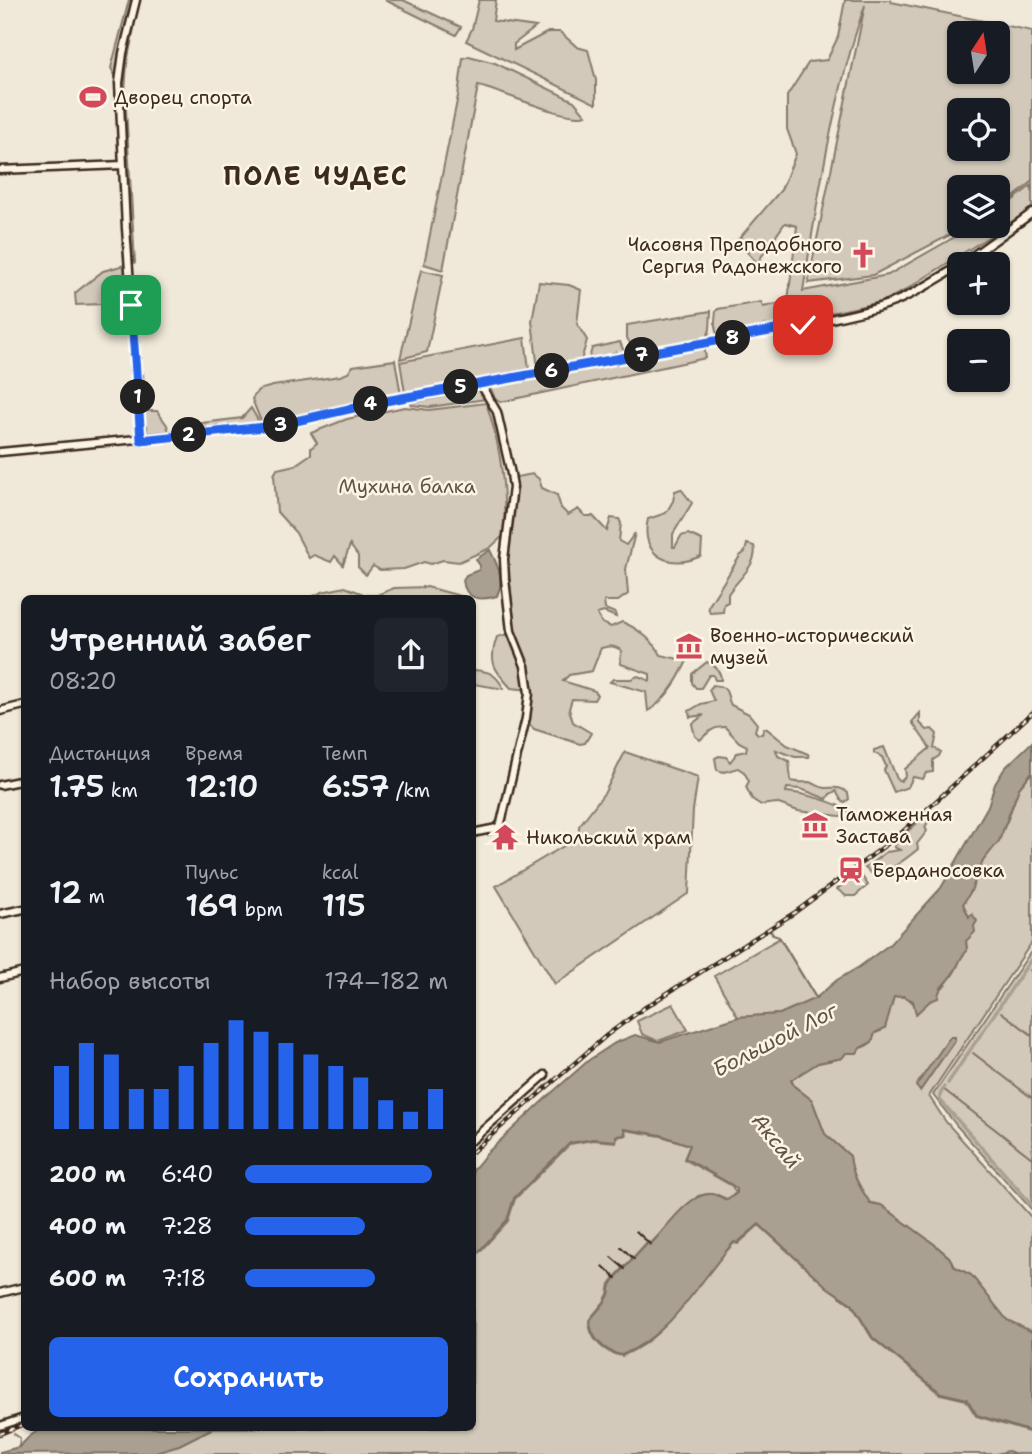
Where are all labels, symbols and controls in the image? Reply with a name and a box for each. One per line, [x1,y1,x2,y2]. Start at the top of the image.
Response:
north arrow [947,21,1010,84]
map controls [947,21,1010,392]
sports icon: Дворец спорта [78,82,108,112]
place label: Дворец спорта [114,85,252,110]
button: locate [947,98,1010,161]
district label: ПОЛЕ ЧУДЕС [223,158,409,193]
button: layers [947,175,1010,238]
place label: Часовня Преподобного Сергия Радонежского [628,232,842,279]
church icon: Часовня Преподобного Сергия Радонежского [848,240,878,270]
button: + [947,252,1010,315]
pin [101,275,161,335]
icon: arrive [112,286,150,324]
pin [773,295,833,355]
icon: check [784,306,822,344]
pin: 8 [716,320,750,356]
text: 8 [726,325,739,350]
button: − [947,329,1010,392]
pin: 7 [624,338,660,372]
text: 7 [635,342,648,367]
pin: 6 [534,354,570,388]
text: 6 [545,358,558,383]
pin: 5 [444,370,478,404]
text: 5 [455,374,466,399]
pin: 1 [120,380,156,414]
text: 1 [133,384,142,409]
pin: 4 [354,386,388,422]
text: 4 [364,391,377,416]
pin: 3 [264,408,298,442]
text: 3 [274,412,287,437]
pin: 2 [172,418,206,452]
text: 2 [182,422,195,447]
park label: Мухина балка [339,474,476,499]
text: Утренний забег [49,618,311,661]
button: share [374,618,448,692]
place label: Военно-исторический музей [710,623,914,670]
museum icon: Военно-исторический музей [674,631,704,661]
text: 08:20 [49,666,117,696]
text: Дистанция [49,741,151,766]
text: Время [185,741,243,766]
text: Темп [322,741,368,766]
text: 1.75 [49,766,104,807]
text: 12:10 [185,766,259,807]
text: 6:57 [322,766,390,807]
text: km [104,778,138,803]
text: /km [390,778,430,803]
place label: Таможенная Застава [836,802,953,849]
museum icon: Таможенная Застава [800,810,830,840]
temple icon: Никольский храм [490,822,520,852]
place label: Никольский храм [526,825,691,850]
station icon: Берданосовка [836,855,866,885]
place label: Берданосовка [872,858,1005,883]
text: Пульс [185,860,239,885]
text: kcal [322,860,359,885]
text: 12 [49,872,82,913]
text: m [82,884,105,909]
text: 169 [185,885,238,926]
text: 115 [322,885,366,926]
text: bpm [238,897,283,922]
text: Набор высоты [49,966,210,996]
text: 174–182 m [325,966,448,996]
water label: Большой Лог [708,996,844,1083]
water label: Аксай [745,1108,807,1174]
text: 200 m [49,1159,126,1189]
text: 6:40 [161,1159,213,1189]
text: 400 m [49,1211,126,1241]
text: 7:28 [161,1211,213,1241]
text: 600 m [49,1263,126,1293]
text: 7:18 [161,1263,206,1293]
button: Сохранить [49,1337,448,1417]

